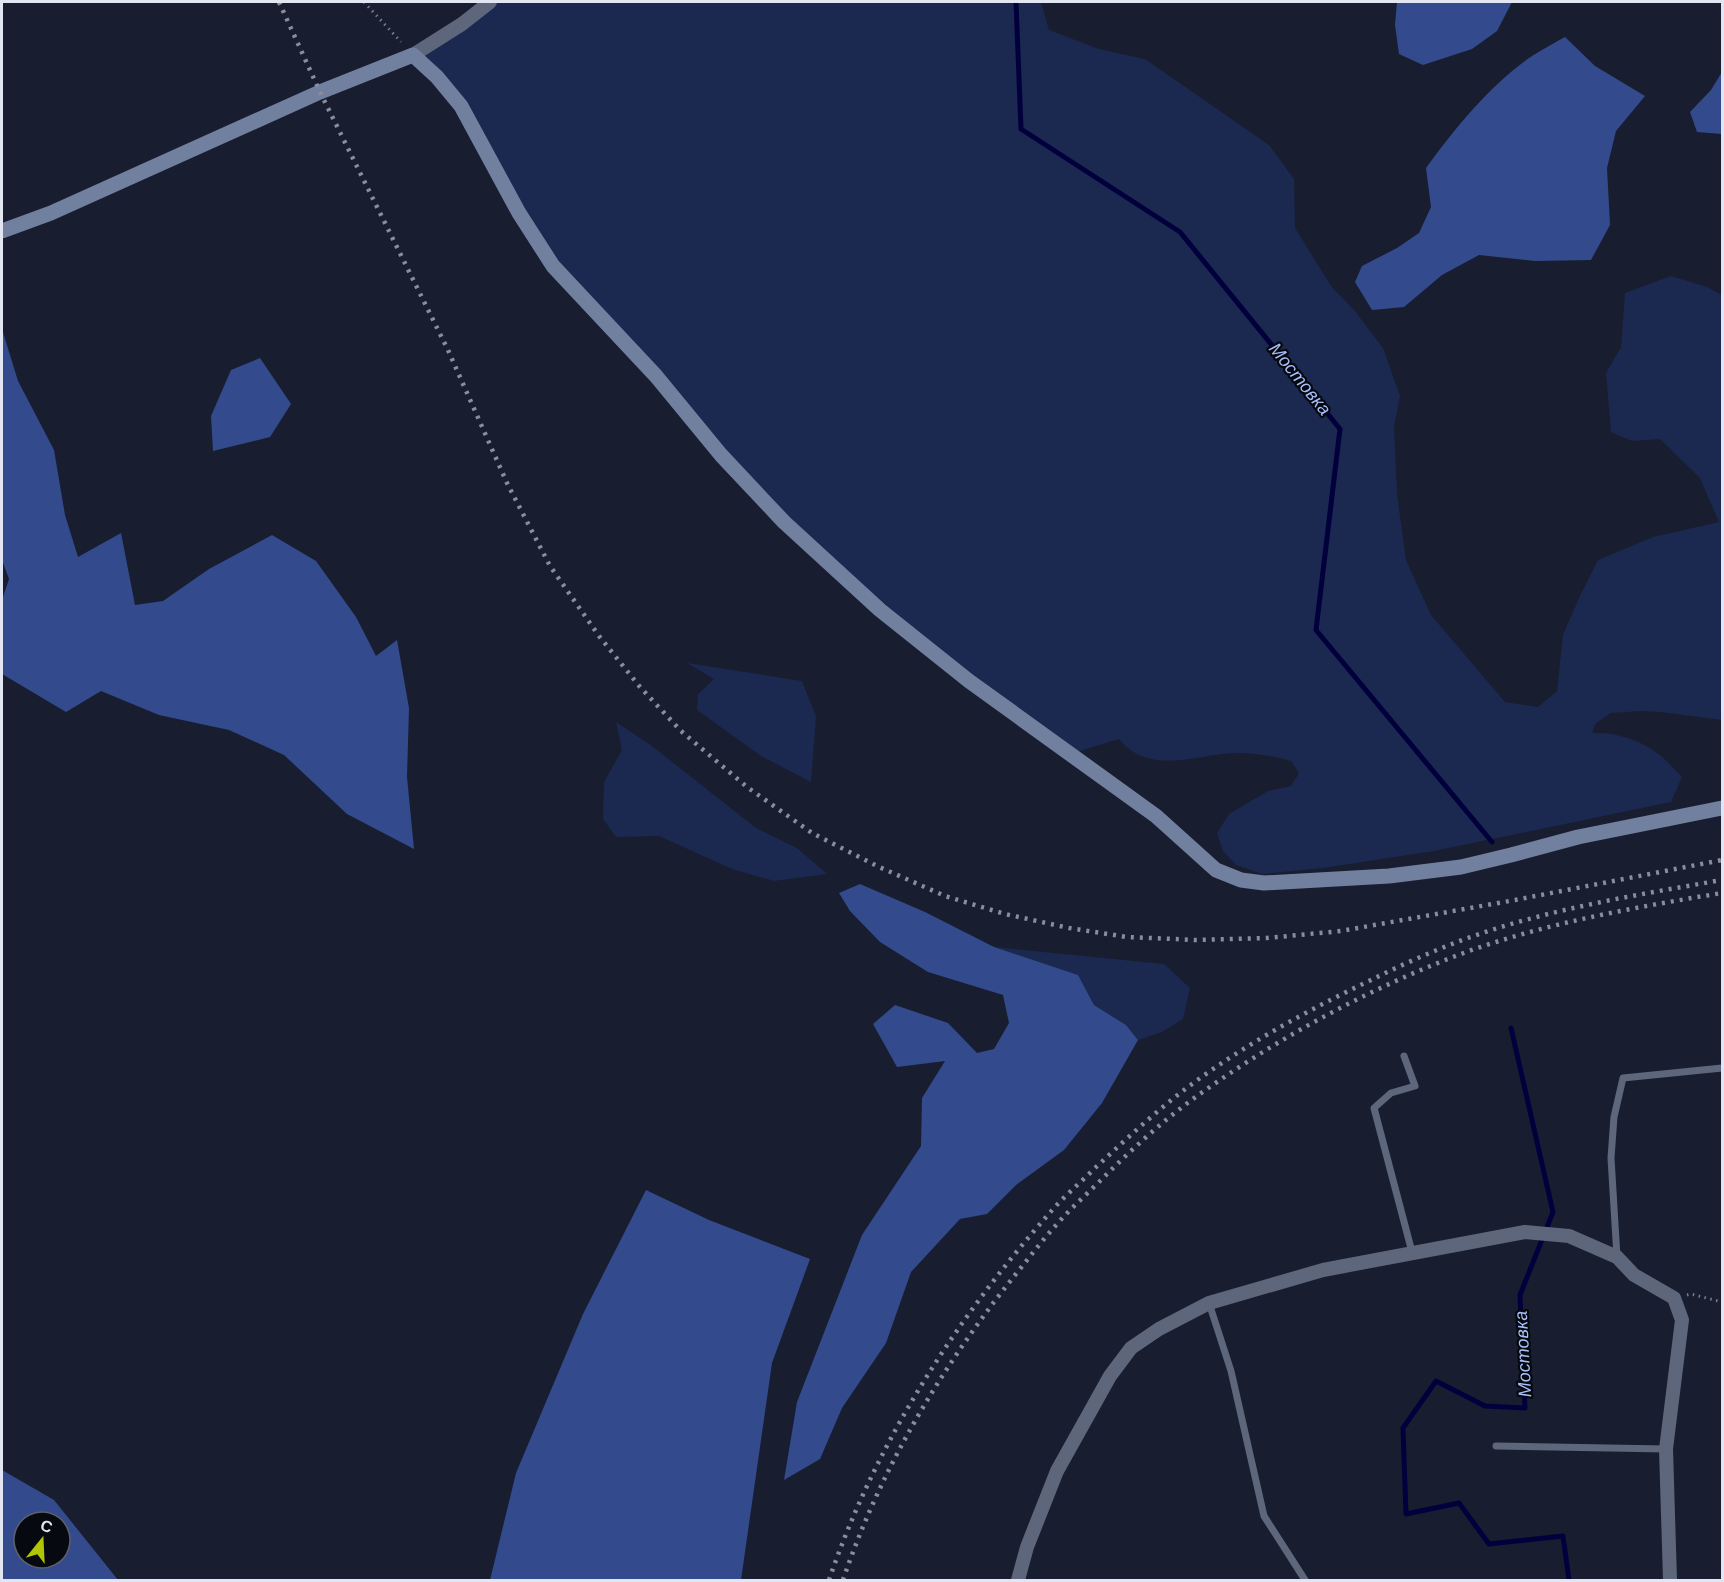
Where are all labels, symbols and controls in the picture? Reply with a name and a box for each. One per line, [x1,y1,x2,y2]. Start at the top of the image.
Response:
water label: Мостовка [1263,338,1337,420]
water label: Мостовка [1509,1310,1537,1398]
north arrow [12,1510,72,1570]
text: С [38,1514,56,1538]

